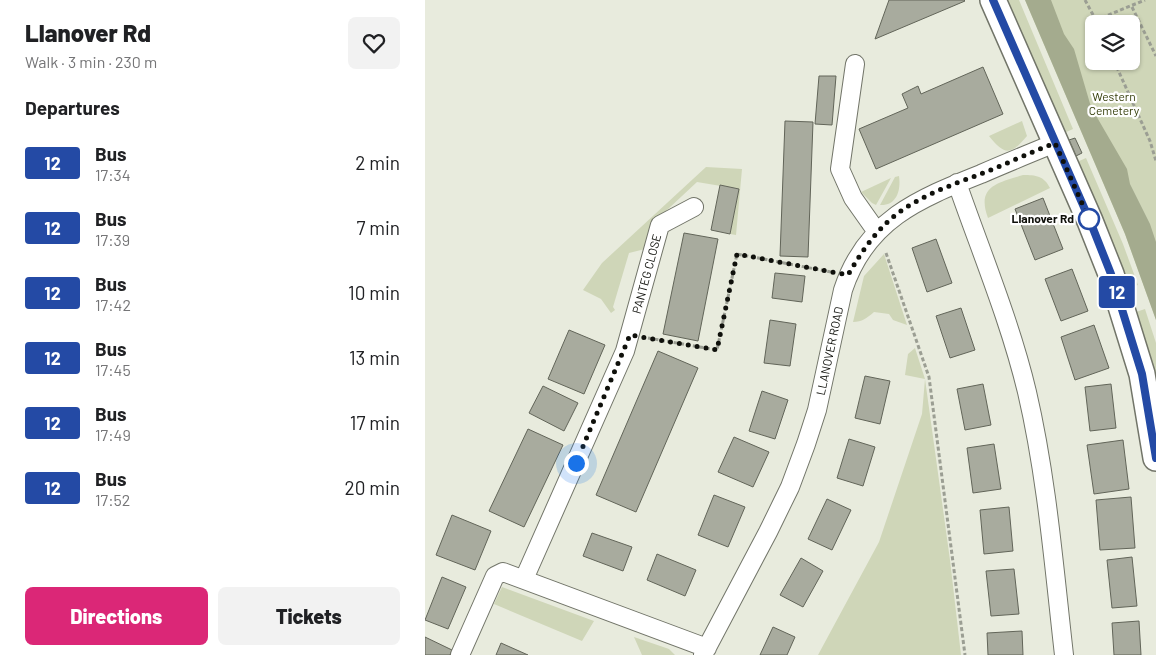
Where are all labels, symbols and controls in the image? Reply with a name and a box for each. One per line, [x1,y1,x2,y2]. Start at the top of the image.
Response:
map controls [1085,15,1140,70]
button: layers [1085,15,1140,70]
button: heart [348,17,400,69]
text: Llanover Rd [25,18,151,47]
text: Walk · 3 min · 230 m [25,52,157,71]
park label: Western Cemetery [1089,89,1140,117]
text: Departures [25,96,120,119]
text: Bus [95,142,127,165]
text: 2 min [355,151,400,174]
text: 12 [44,152,61,174]
text: 17:34 [95,165,131,184]
text: Bus [95,207,127,230]
marker: Llanover Rd [1078,208,1100,230]
place label: Llanover Rd [1012,211,1074,225]
text: 7 min [356,216,400,239]
text: 12 [44,217,61,239]
text: 17:39 [95,230,130,249]
street label: PANTEG CLOSE [629,232,663,315]
text: Bus [95,272,127,295]
line badge: 12 [1095,276,1139,308]
text: 10 min [348,281,400,304]
text: 12 [1109,281,1125,303]
text: 12 [44,282,61,304]
text: 17:42 [95,295,131,314]
street label: LLANOVER ROAD [813,305,845,396]
text: Bus [95,337,127,360]
text: 13 min [349,346,400,369]
text: 12 [44,347,61,369]
text: 17:45 [95,360,131,379]
text: Bus [95,402,127,425]
text: 17 min [350,411,400,434]
text: 12 [44,412,61,434]
text: 17:49 [95,425,131,444]
your location [564,451,589,476]
text: Bus [95,467,127,490]
text: 20 min [344,476,400,499]
text: 12 [44,477,61,499]
text: 17:52 [95,490,130,509]
button: Directions [25,587,208,645]
button: Tickets [218,587,400,645]

